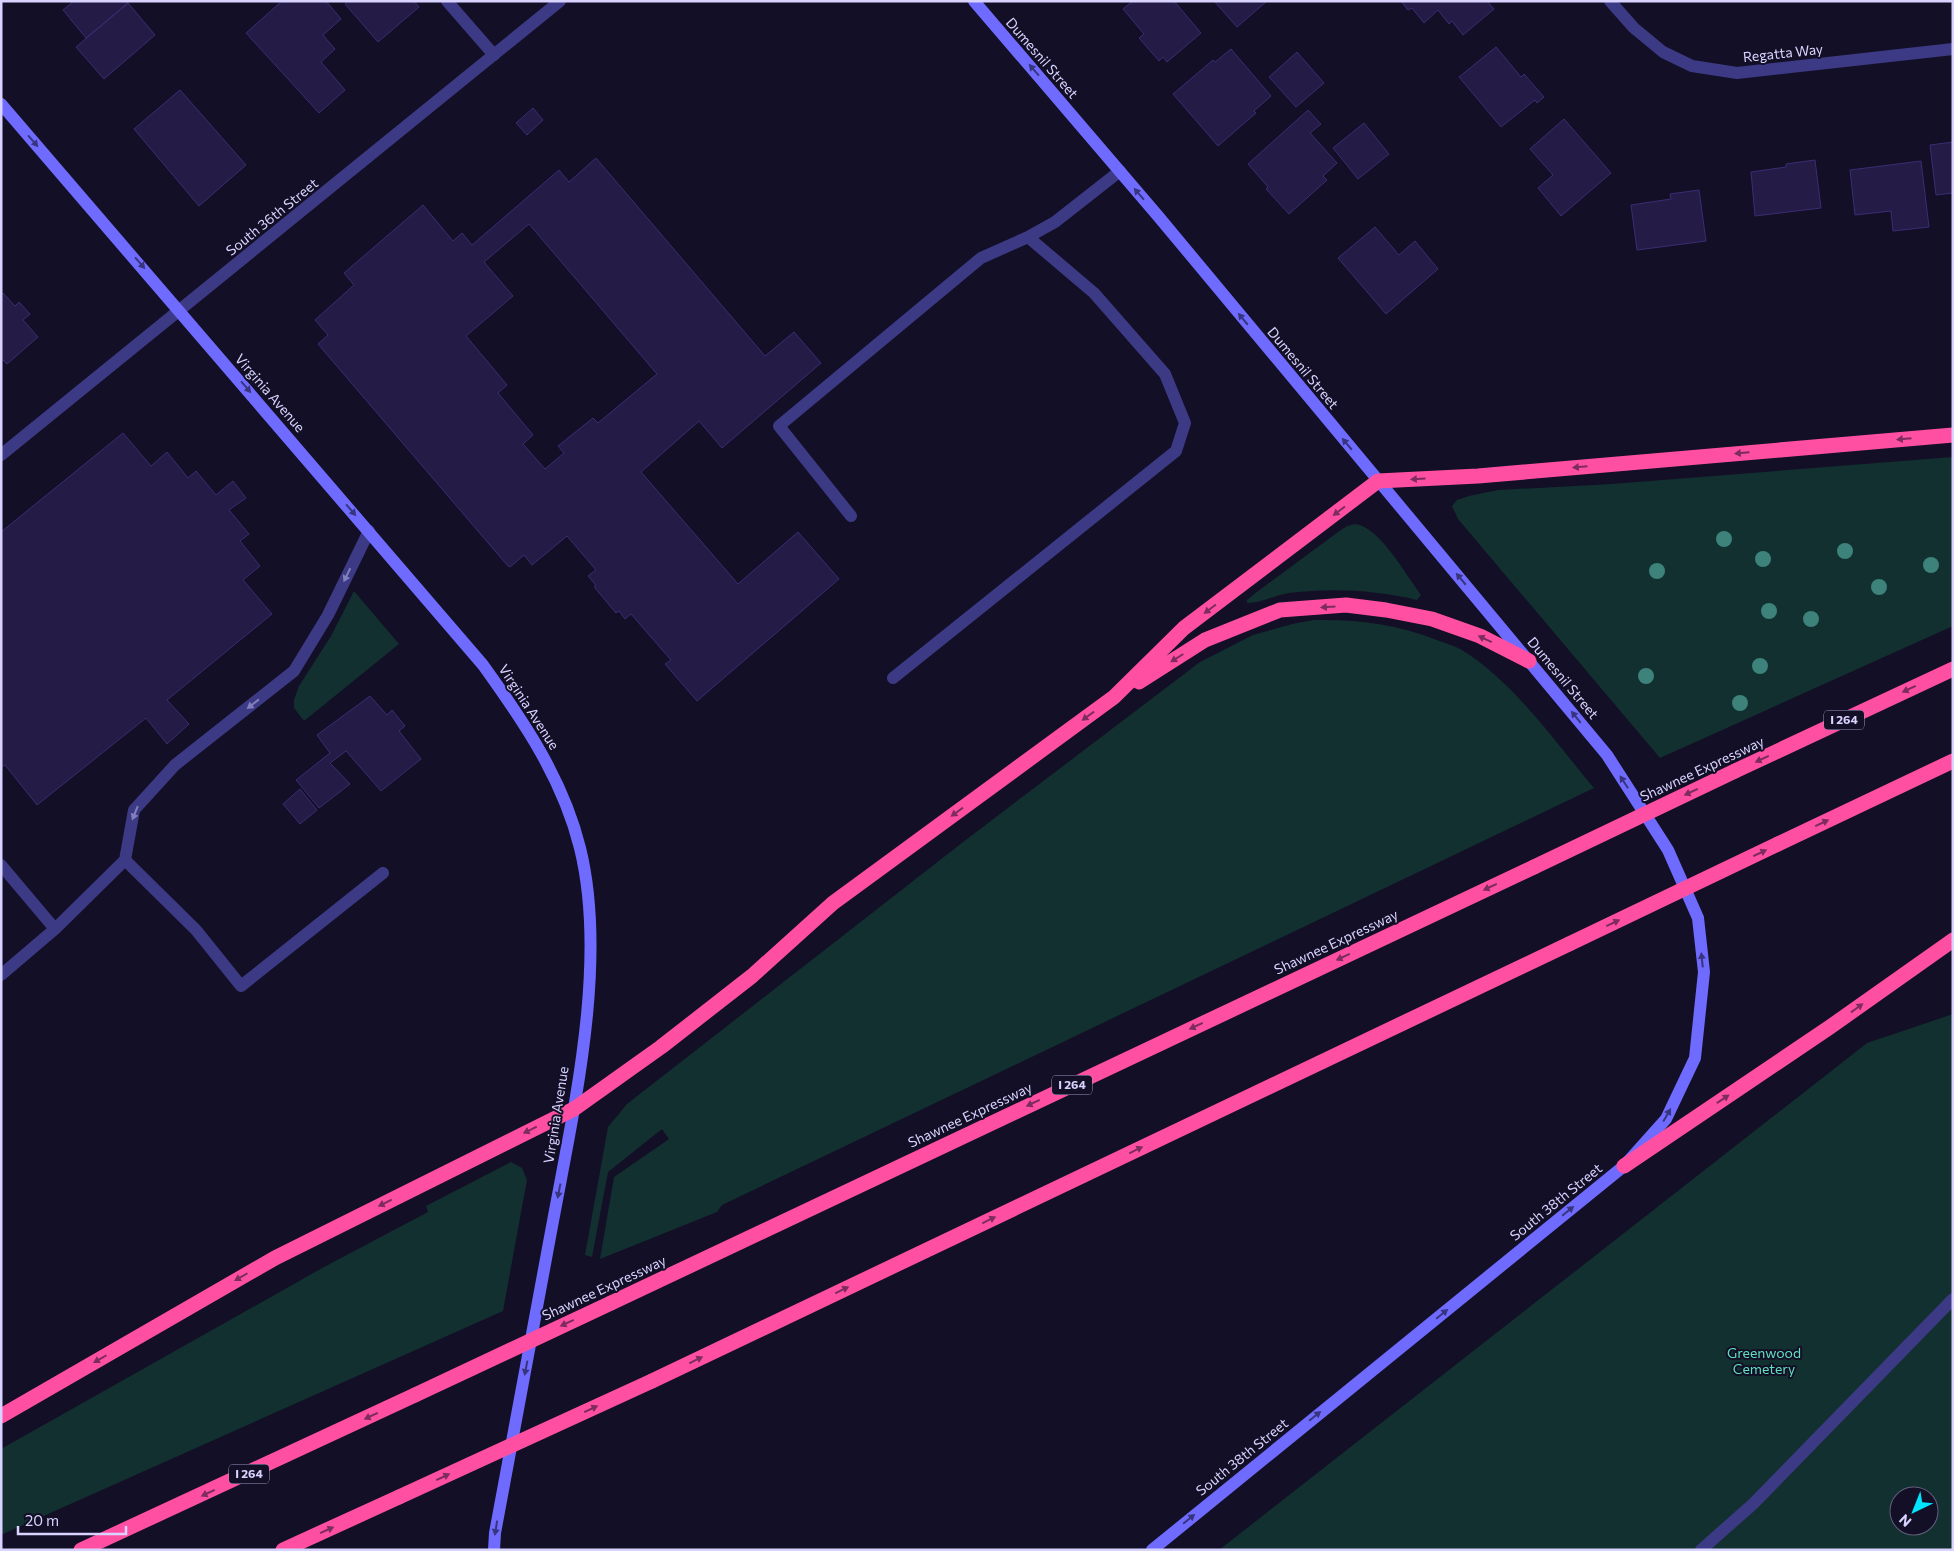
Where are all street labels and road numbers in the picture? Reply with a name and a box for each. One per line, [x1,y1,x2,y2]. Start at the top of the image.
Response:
street label: Dumesnil Street [1003,14,1082,102]
street label: Regatta Way [1742,40,1824,65]
street label: South 36th Street [222,174,321,259]
street label: Dumesnil Street [1264,323,1343,412]
street label: Virginia Avenue [232,350,309,435]
street label: Dumesnil Street [1524,633,1603,722]
street label: Virginia Avenue [496,661,563,753]
road number: I 264 [1824,710,1864,730]
street label: Shawnee Expressway [1637,732,1767,805]
street label: Shawnee Expressway [1271,905,1401,978]
street label: Virginia Avenue [539,1065,572,1165]
road number: I 264 [1052,1076,1092,1094]
street label: Shawnee Expressway [905,1078,1035,1151]
street label: South 38th Street [1506,1159,1605,1244]
street label: Shawnee Expressway [539,1251,669,1324]
street label: South 38th Street [1192,1414,1291,1499]
road number: I 264 [229,1465,269,1484]

